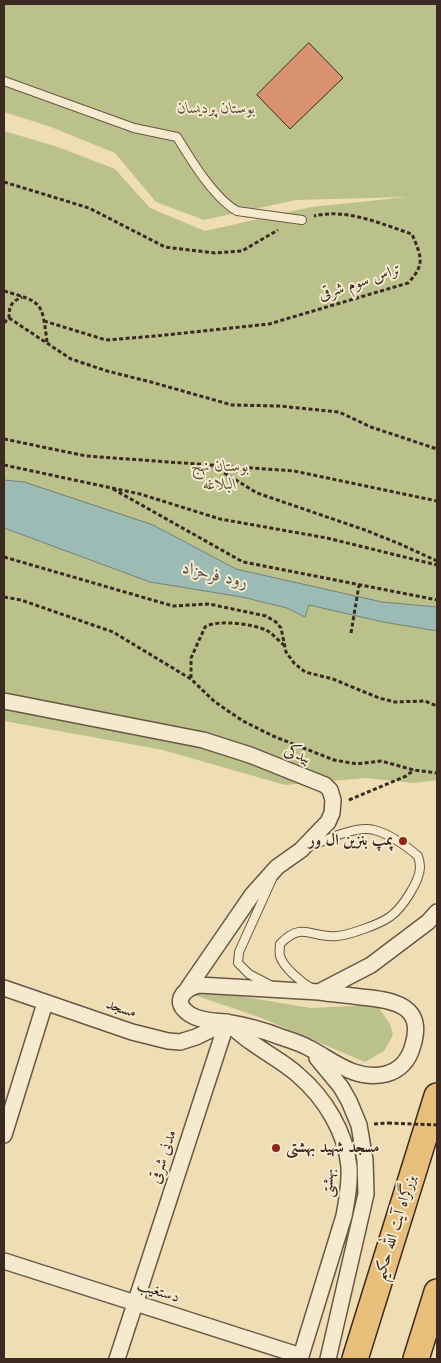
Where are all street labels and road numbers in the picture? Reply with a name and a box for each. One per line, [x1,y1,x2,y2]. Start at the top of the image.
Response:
street label: تراس سوم شرقی [316,261,404,305]
street label: بیدکی [281,741,313,769]
street label: مسجد [103,995,139,1023]
street label: مدنی شرقی [146,1128,182,1186]
street label: بهشتی [319,1168,339,1198]
street label: بزرگراه آیت الله حکیم [371,1173,421,1283]
street label: دستغیب [134,1276,182,1308]

